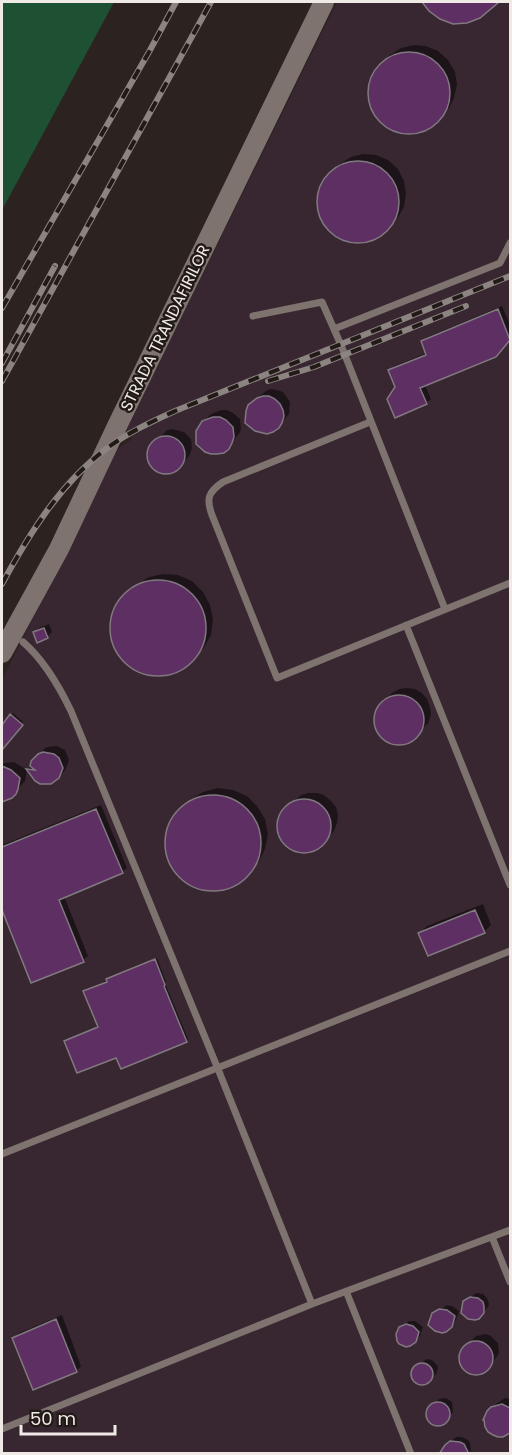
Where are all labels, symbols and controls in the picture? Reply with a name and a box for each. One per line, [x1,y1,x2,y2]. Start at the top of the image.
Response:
street label: STRADA TRANDAFIRILOR [115,241,215,415]
scale bar [21,1398,116,1436]
text: 50 m [30,1406,76,1431]

